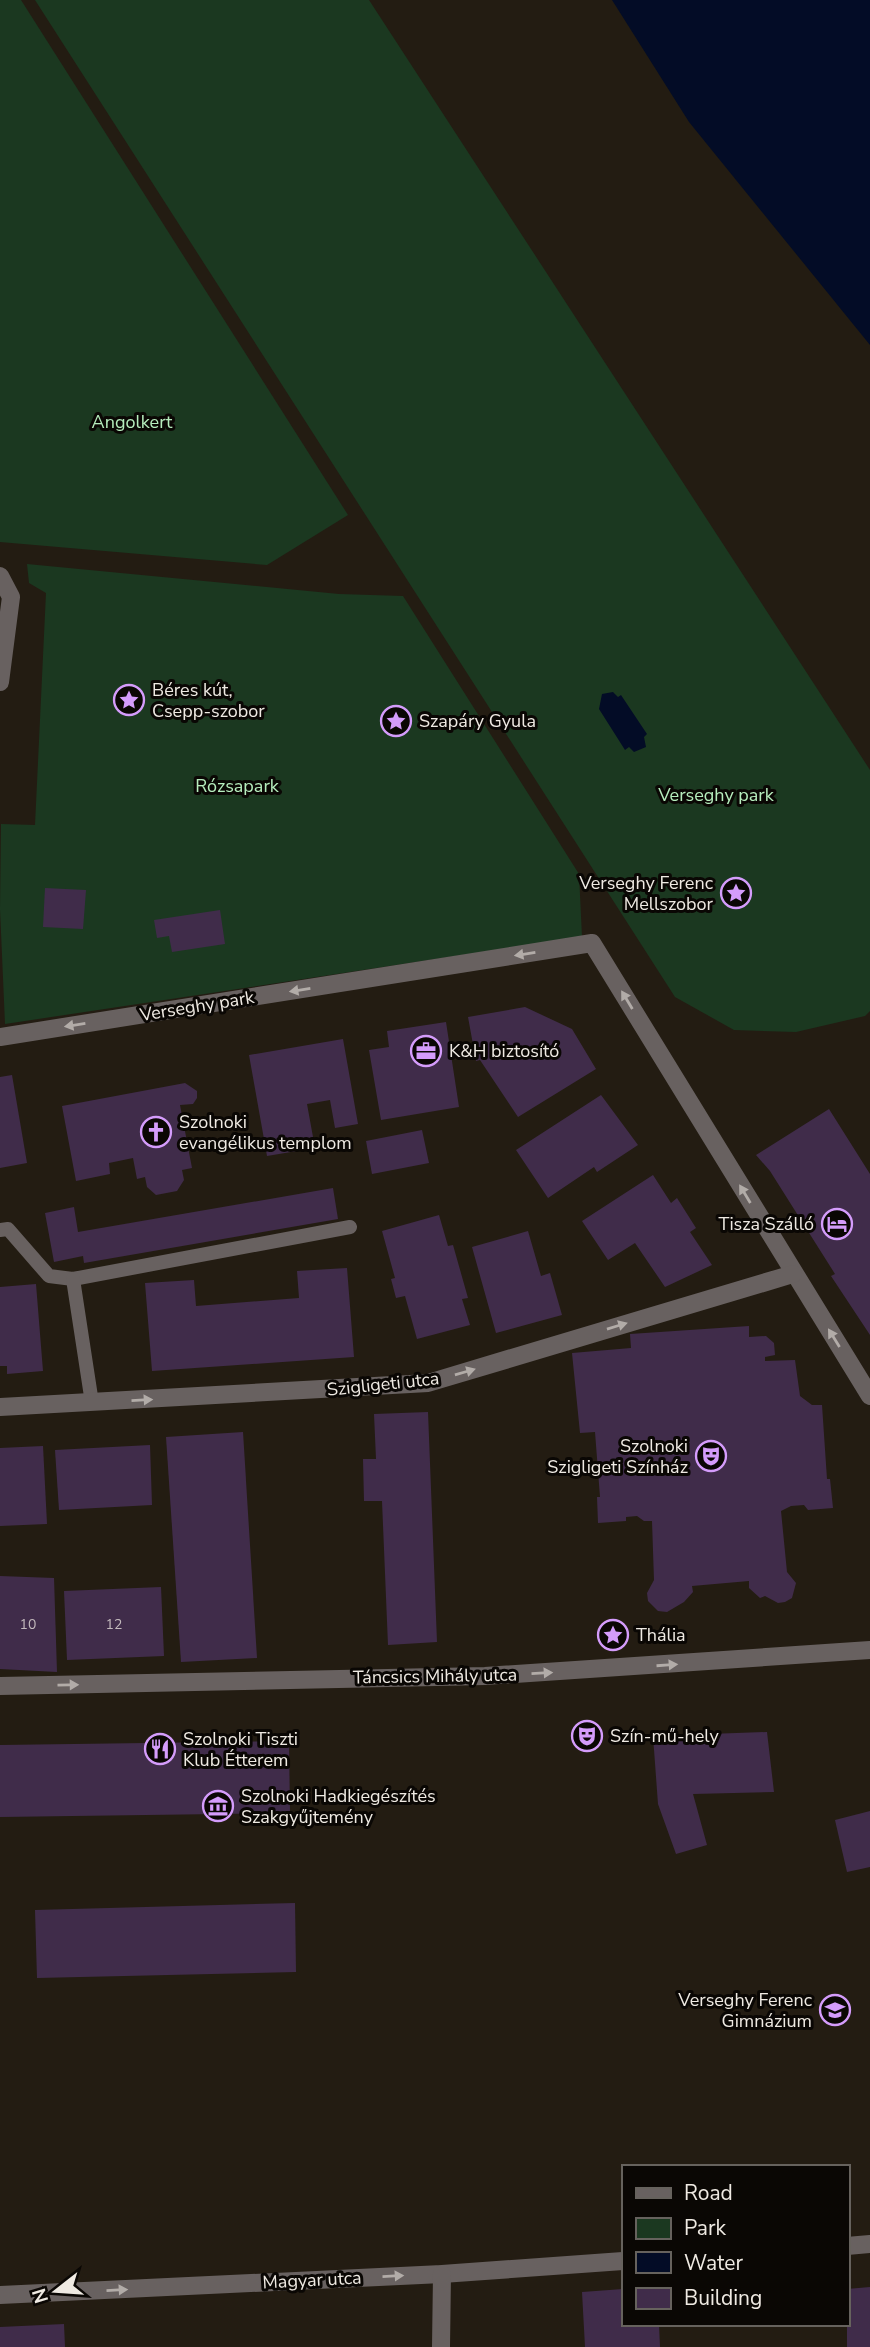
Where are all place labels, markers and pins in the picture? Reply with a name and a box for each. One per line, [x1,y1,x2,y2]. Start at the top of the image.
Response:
place label: Béres kút, Csepp-szobor [152,678,265,723]
place icon: Béres kút, Csepp-szobor [112,683,146,717]
place icon: Szapáry Gyula [379,704,413,738]
place label: Szapáry Gyula [419,709,536,733]
place label: Verseghy Ferenc Mellszobor [578,871,714,916]
place icon: Verseghy Ferenc Mellszobor [719,876,753,910]
office icon: K&H biztosító [409,1034,443,1068]
place label: K&H biztosító [449,1039,559,1063]
place label: Szolnoki evangélikus templom [179,1110,352,1155]
church icon: Szolnoki evangélikus templom [139,1115,173,1149]
hotel icon: Tisza Szálló [820,1207,854,1241]
place label: Tisza Szálló [719,1212,814,1236]
place label: Szolnoki Szigligeti Színház [547,1434,688,1479]
theatre icon: Szolnoki Szigligeti Színház [694,1439,728,1473]
place icon: Thália [596,1618,630,1652]
place label: Thália [636,1623,686,1647]
theatre icon: Szín-mű-hely [570,1719,604,1753]
place label: Szín-mű-hely [610,1724,719,1748]
place label: Szolnoki Tiszti Klub Étterem [183,1727,298,1772]
restaurant icon: Szolnoki Tiszti Klub Étterem [143,1732,177,1766]
place label: Szolnoki Hadkiegészítés Szakgyűjtemény [241,1784,436,1829]
museum icon: Szolnoki Hadkiegészítés Szakgyűjtemény [201,1789,235,1823]
place label: Verseghy Ferenc Gimnázium [677,1988,812,2033]
school or university icon: Verseghy Ferenc Gimnázium [818,1993,852,2027]

